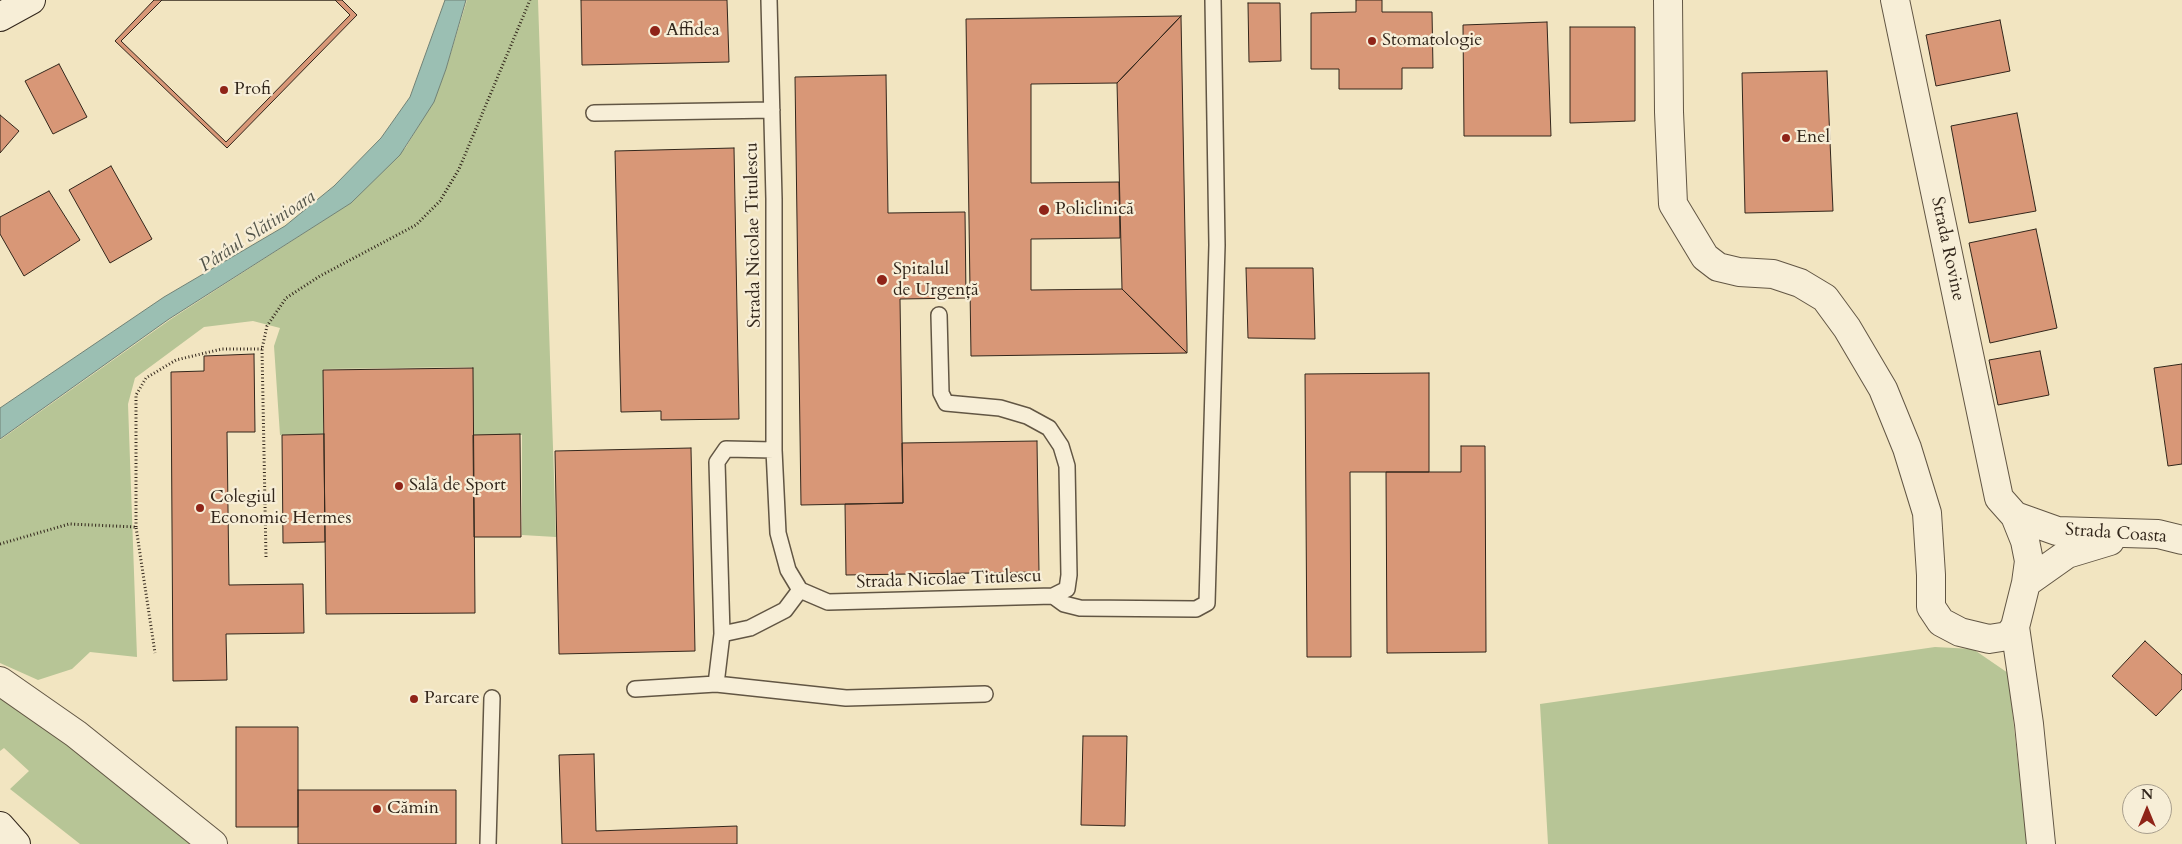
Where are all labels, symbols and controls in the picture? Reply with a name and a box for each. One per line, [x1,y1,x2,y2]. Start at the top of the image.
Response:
place label: Affidea [666,20,720,42]
marker: Affidea [648,24,662,38]
place label: Stomatologie [1382,30,1482,52]
marker: Stomatologie [1366,35,1378,47]
place label: Profi [234,79,271,101]
marker: Profi [218,84,230,96]
place label: Enel [1796,127,1830,149]
marker: Enel [1780,132,1792,144]
street label: Strada Nicolae Titulescu [742,142,766,328]
water label: Pârâul Slătinioara [196,186,320,278]
street label: Strada Rovine [1925,195,1969,303]
place label: Policlinică [1055,199,1134,221]
marker: Policlinică [1037,203,1051,217]
place label: Spitalul de Urgență [893,259,979,302]
marker: Spitalul de Urgență [875,273,889,287]
place label: Sală de Sport [409,475,506,497]
marker: Sală de Sport [393,480,405,492]
place label: Colegiul Economic Hermes [210,487,352,530]
marker: Colegiul Economic Hermes [194,502,206,514]
street label: Strada Coasta [2064,520,2168,548]
street label: Strada Nicolae Titulescu [856,566,1042,594]
place label: Parcare [424,688,480,710]
marker: Parcare [408,693,420,705]
north arrow [2122,784,2172,834]
text: N [2141,785,2153,804]
place label: Cămin [387,798,439,820]
marker: Cămin [371,803,383,815]

